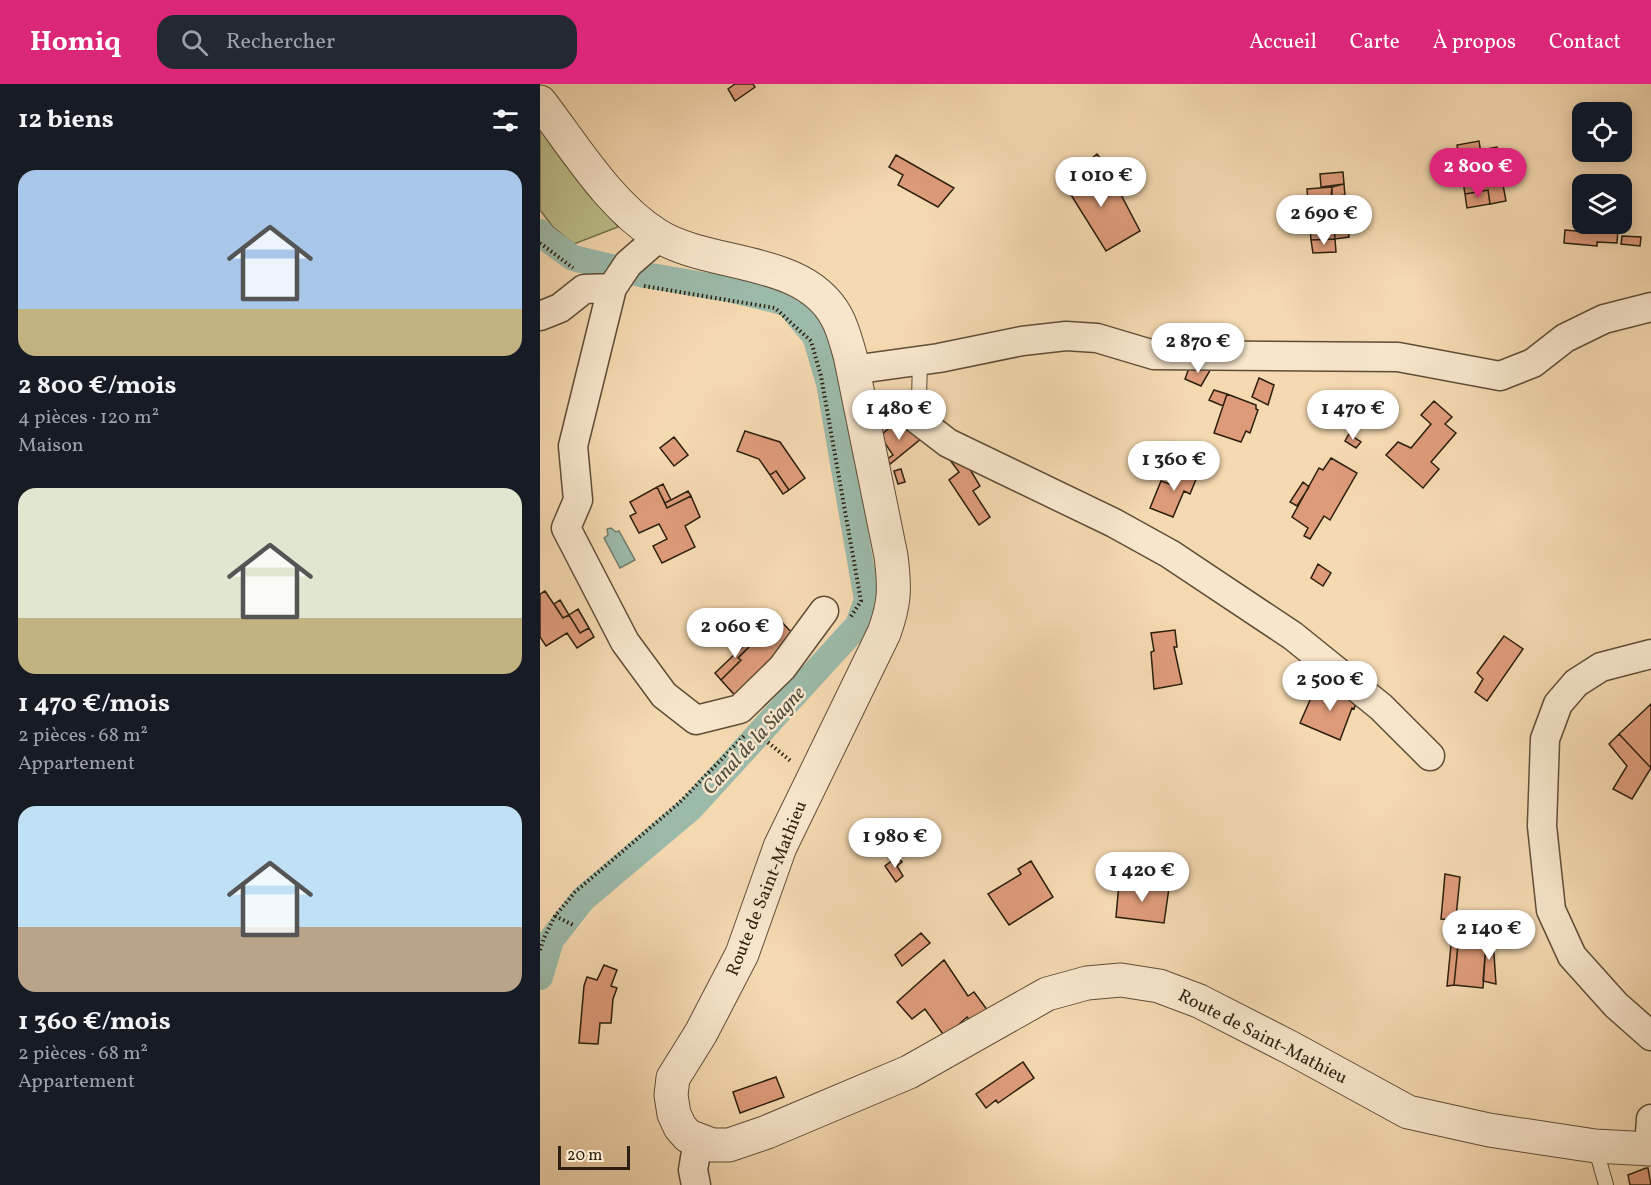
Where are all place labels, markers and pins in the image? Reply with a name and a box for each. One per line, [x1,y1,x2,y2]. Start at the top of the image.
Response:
pin: 2 800 € [1423,148,1533,199]
pin: 1 010 € [1046,157,1156,208]
pin: 2 690 € [1269,195,1379,246]
pin: 2 870 € [1143,323,1253,374]
pin: 1 480 € [844,390,954,441]
pin: 1 470 € [1298,390,1408,441]
pin: 1 360 € [1119,441,1229,492]
pin: 2 060 € [680,608,790,659]
pin: 2 500 € [1275,661,1385,712]
pin: 1 980 € [840,818,950,869]
pin: 1 420 € [1087,852,1197,903]
pin: 2 140 € [1434,910,1544,961]

